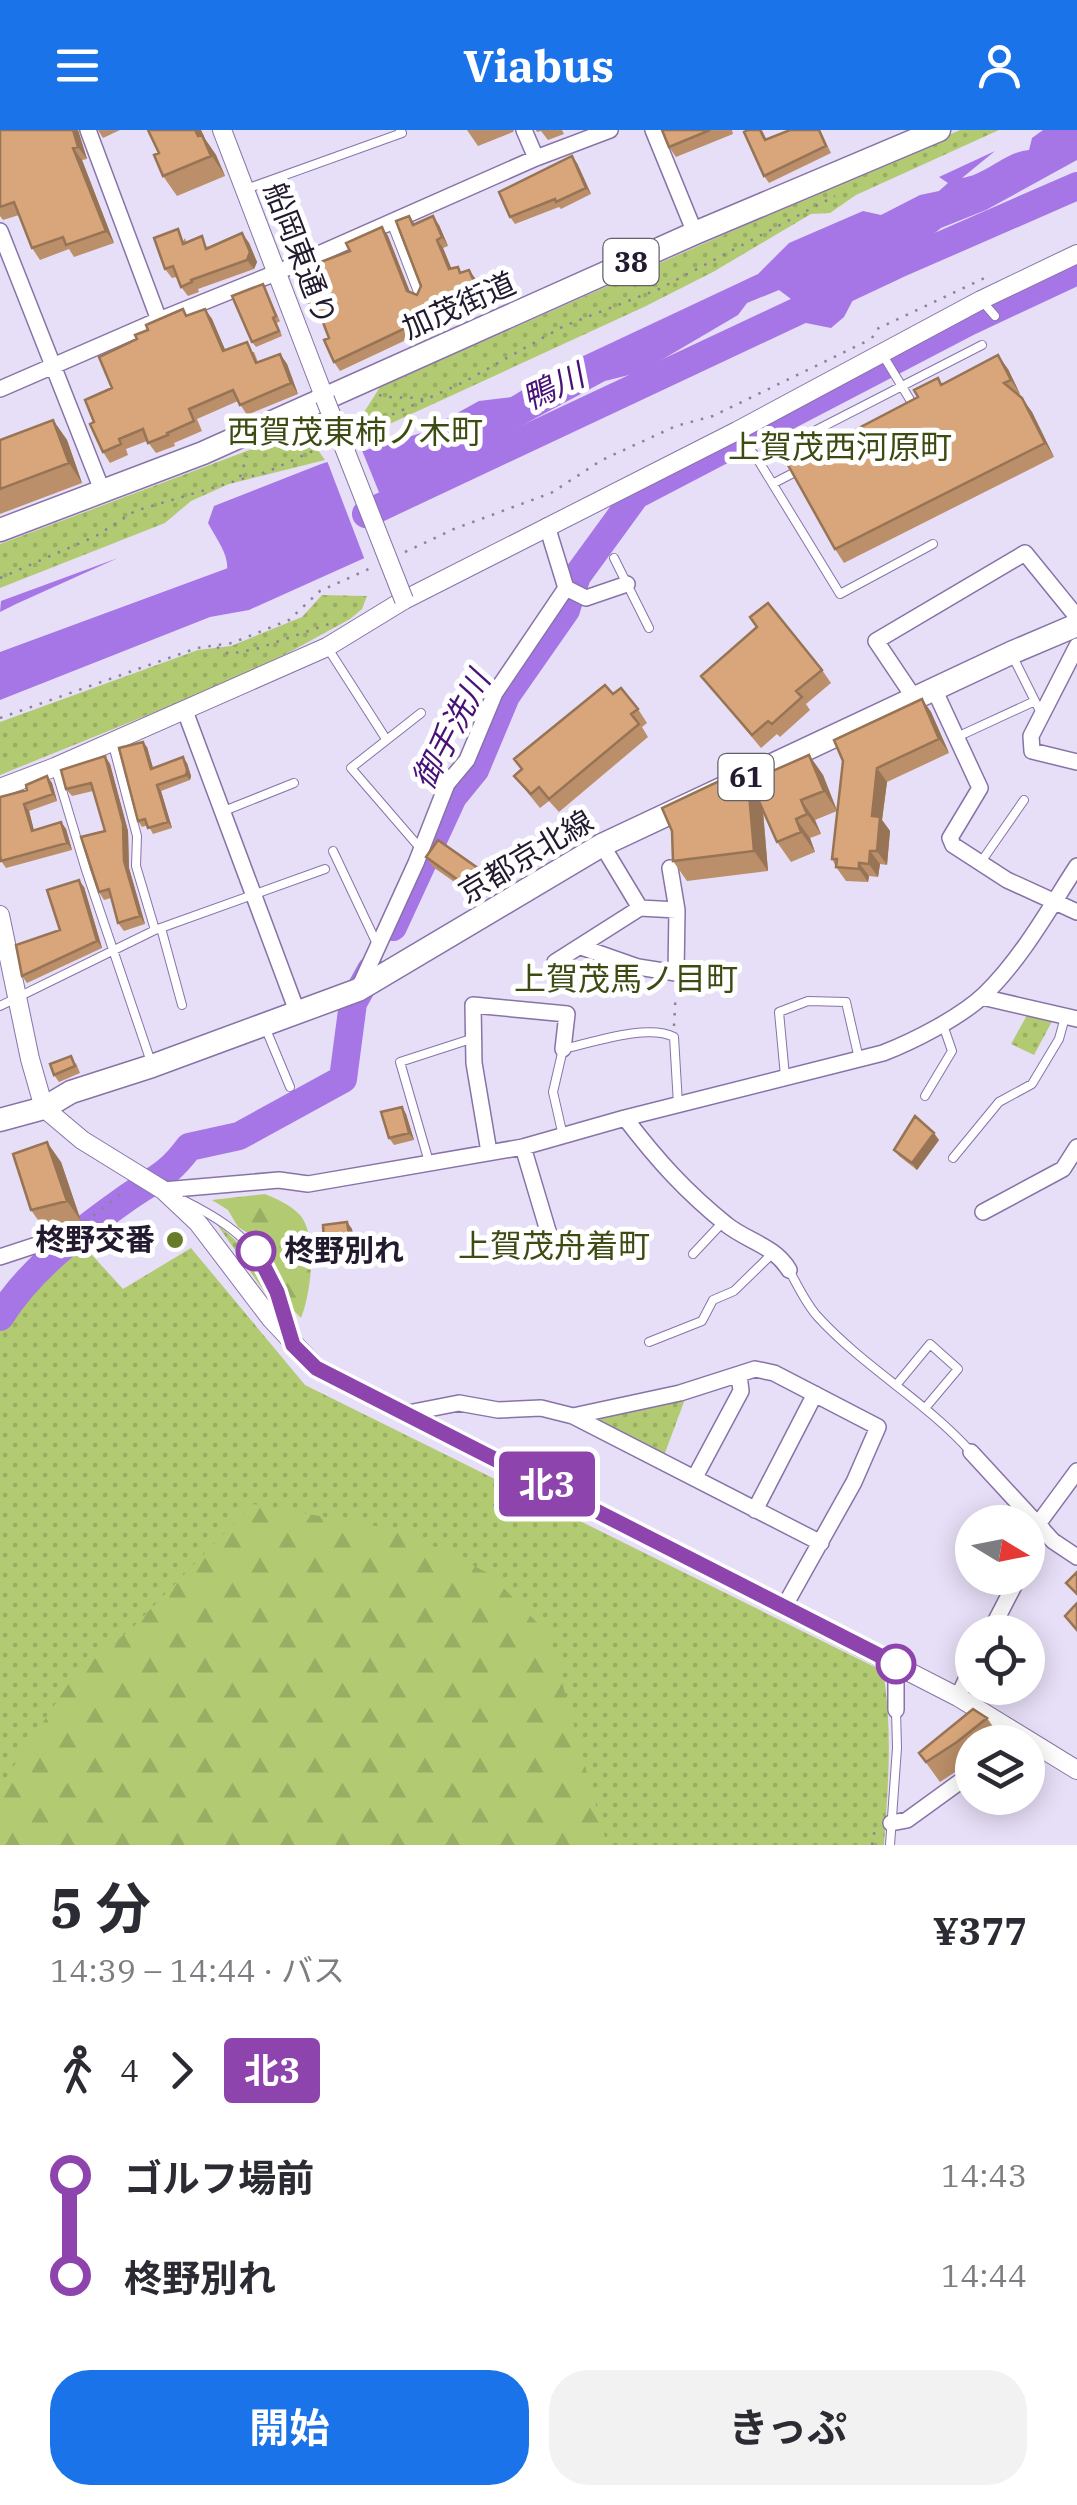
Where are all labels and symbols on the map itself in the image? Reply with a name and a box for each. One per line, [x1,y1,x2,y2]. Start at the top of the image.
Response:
street label: 船岡東通り [256,176,346,330]
road number: 38 [604,239,658,285]
street label: 加茂街道 [396,262,521,347]
water label: 鴨川 [515,352,593,419]
district label: 西賀茂東柿ノ木町 [227,410,483,452]
district label: 上賀茂西河原町 [728,425,952,467]
water label: 御手洗川 [402,661,500,796]
road number: 61 [718,754,774,800]
street label: 京都京北線 [451,800,600,911]
district label: 上賀茂馬ノ目町 [514,957,738,999]
place label: 柊野交番 [35,1219,155,1258]
district label: 上賀茂舟着町 [458,1224,650,1266]
marker: 柊野交番 [164,1229,186,1251]
place label: 柊野別れ [284,1230,404,1269]
marker: 柊野別れ [237,1232,275,1270]
line badge: 北3 [502,1452,592,1516]
north arrow [955,1505,1045,1595]
unlabelled marker [877,1645,915,1683]

